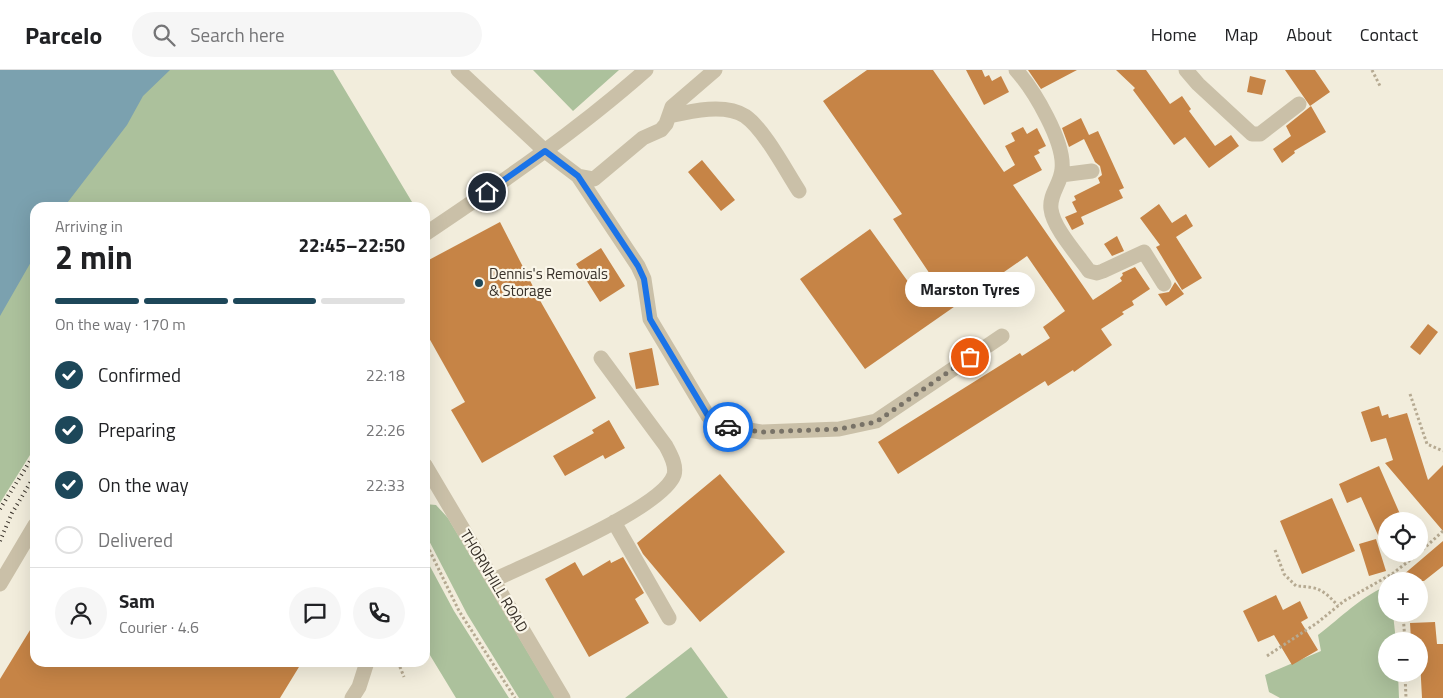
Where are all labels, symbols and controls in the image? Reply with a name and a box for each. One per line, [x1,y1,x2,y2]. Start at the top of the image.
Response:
search box [132,12,482,57]
text: Parcelo [25,17,102,53]
text: Search here [190,20,285,49]
icon: search [150,21,178,49]
text: Home [1151,21,1197,48]
text: Map [1225,21,1258,48]
text: About [1286,21,1332,48]
text: Contact [1360,21,1418,48]
pin [466,171,508,213]
icon: home [473,178,501,206]
text: Arriving in [55,214,123,238]
text: 22:45–22:50 [298,230,405,259]
text: 2 min [55,233,133,281]
place label: Dennis's Removals & Storage [489,262,608,302]
callout: Marston Tyres [905,272,1035,307]
marker: Dennis's Removals & Storage [473,277,485,289]
text: Marston Tyres [920,277,1020,301]
text: On the way · 170 m [55,312,186,336]
pin [949,336,991,378]
icon: bag [956,343,984,371]
text: Confirmed [98,360,181,389]
icon: check [55,361,83,389]
text: 22:18 [366,363,405,387]
courier [703,402,753,452]
icon: car [714,413,742,441]
text: Preparing [98,415,175,444]
icon: check [55,416,83,444]
text: 22:26 [366,418,405,442]
text: On the way [98,470,189,499]
icon: check [55,471,83,499]
text: 22:33 [366,473,405,497]
map controls [1378,512,1428,682]
button: locate [1378,512,1428,562]
text: Delivered [98,525,173,554]
street label: THORNHILL ROAD [455,525,534,637]
button: + [1378,572,1428,622]
text: Sam [119,586,155,615]
button: person [55,587,107,639]
button: chat [289,587,341,639]
button: phone [353,587,405,639]
text: Courier · 4.6 [119,615,199,639]
button: − [1378,632,1428,682]

